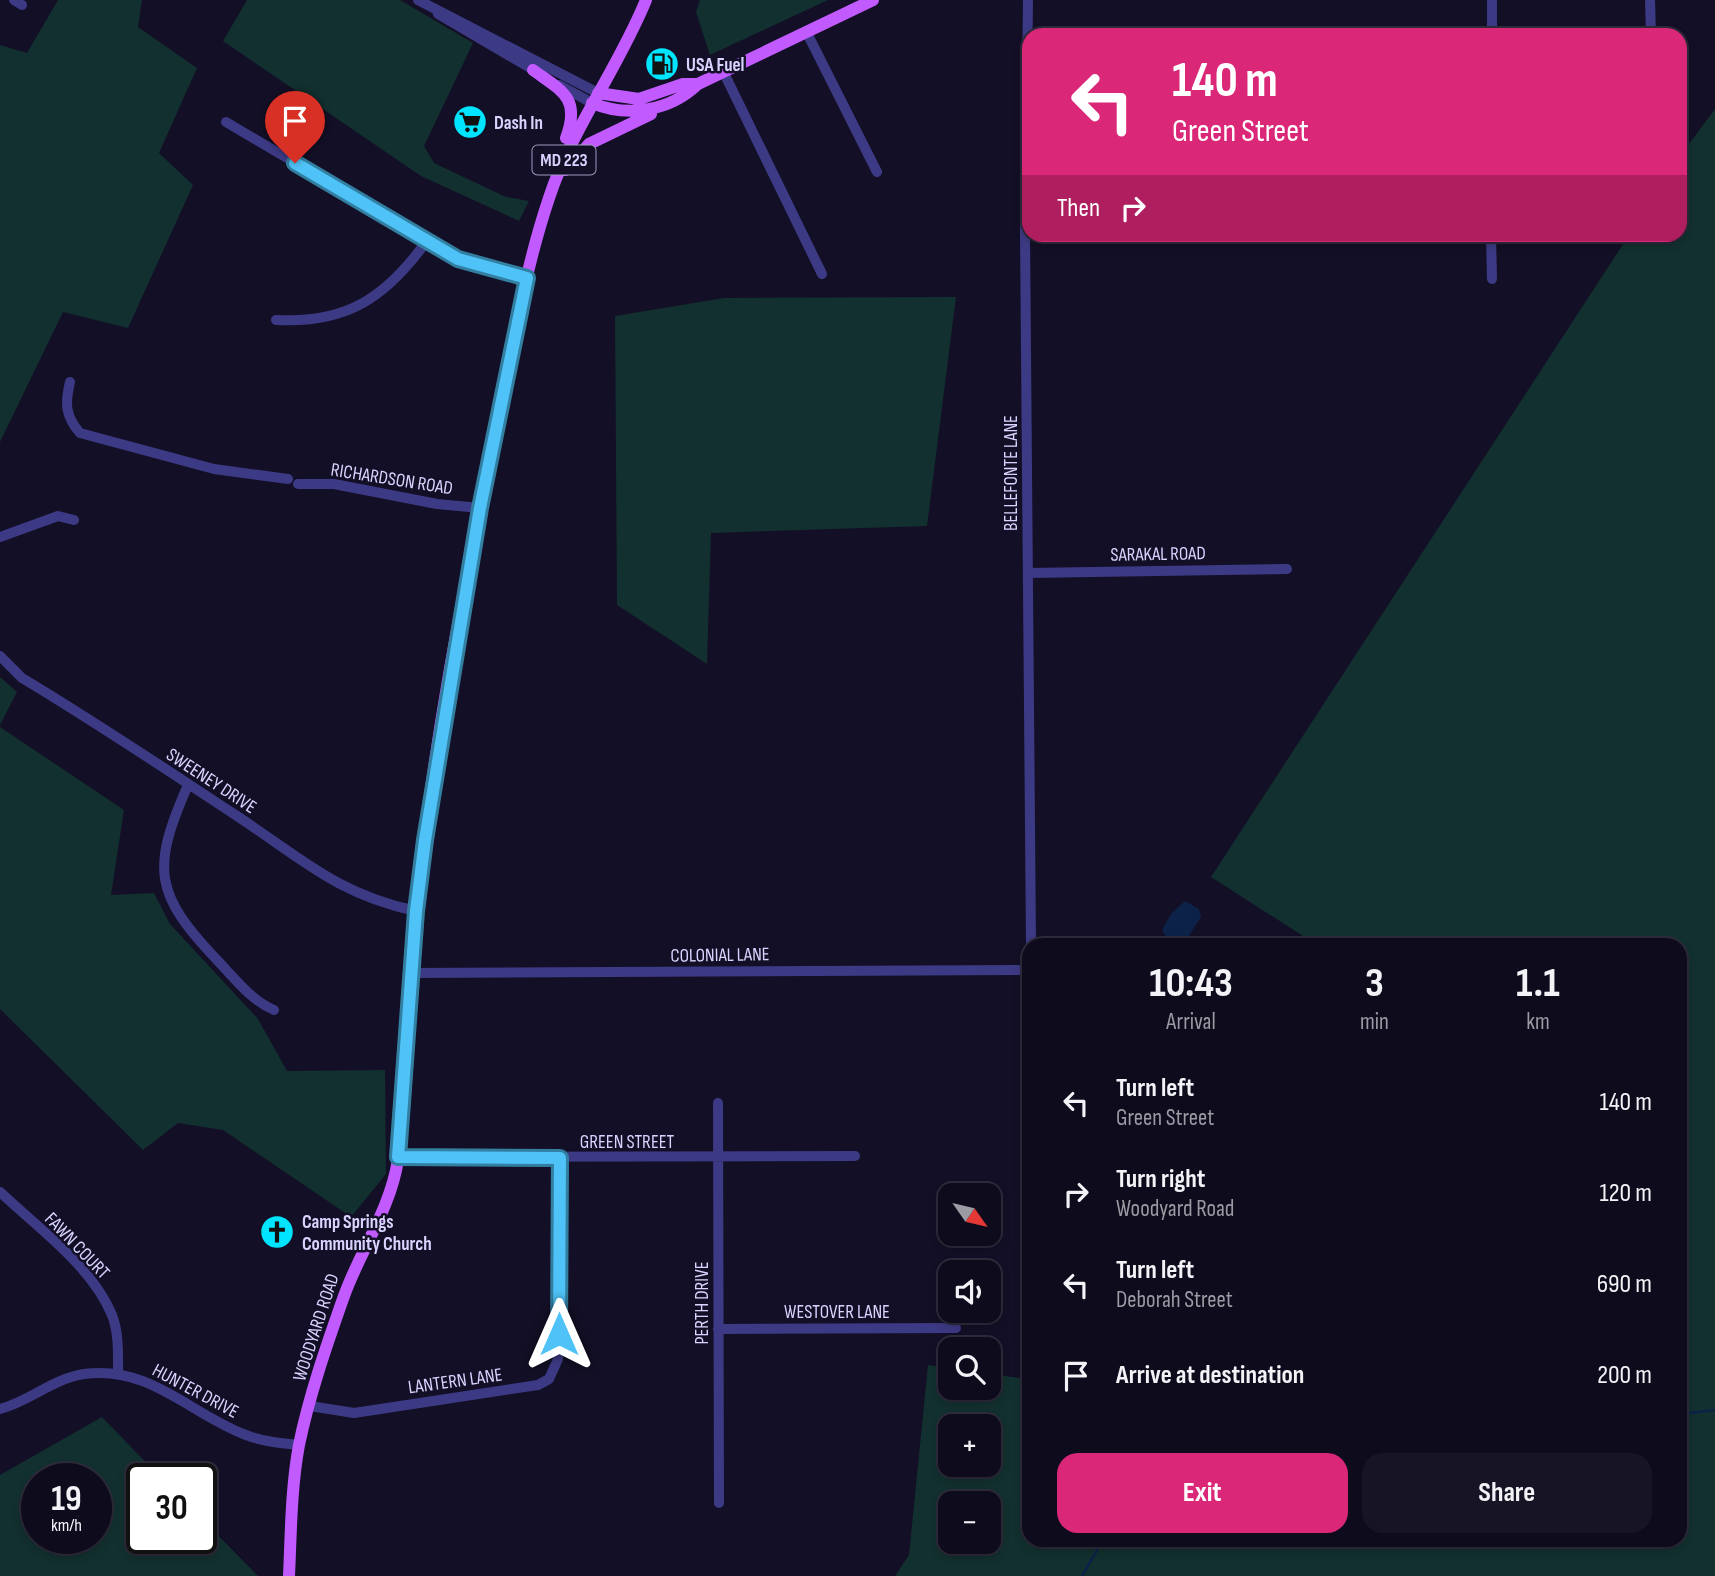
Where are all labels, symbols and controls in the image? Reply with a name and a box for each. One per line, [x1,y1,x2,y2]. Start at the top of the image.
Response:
fuel station icon: USA Fuel [643,45,681,83]
text: 140 m [1172,52,1278,111]
place label: USA Fuel [686,54,744,77]
icon: left [1057,56,1148,147]
pin [265,91,325,163]
icon: arrive [276,102,314,140]
supermarket icon: Dash In [451,103,489,141]
place label: Dash In [494,112,543,135]
text: Green Street [1172,112,1309,151]
road number: MD 223 [532,146,596,174]
icon: right [1114,189,1152,227]
text: Then [1057,193,1100,224]
street label: BELLEFONTE LANE [1000,415,1023,531]
street label: RICHARDSON ROAD [329,458,454,500]
street label: SARAKAL ROAD [1110,542,1206,567]
street label: SWEENEY DRIVE [162,744,261,819]
street label: COLONIAL LANE [670,943,770,968]
text: 10:43 [1149,958,1233,1009]
text: 3 [1365,958,1384,1009]
text: 1.1 [1516,958,1560,1009]
text: Arrival [1166,1008,1216,1036]
text: min [1360,1008,1389,1036]
text: km [1526,1008,1550,1036]
text: Turn left [1116,1073,1194,1104]
icon: left [1057,1084,1095,1122]
text: 140 m [1600,1087,1652,1118]
text: Green Street [1116,1104,1214,1132]
street label: GREEN STREET [580,1131,675,1154]
text: Turn right [1116,1164,1205,1195]
icon: right [1057,1175,1095,1213]
text: 120 m [1599,1178,1652,1209]
north arrow [938,1183,1001,1246]
map controls [938,1183,1001,1554]
text: Woodyard Road [1116,1195,1234,1223]
street label: FAWN COURT [39,1208,115,1284]
place label: Camp Springs Community Church [302,1211,432,1256]
church icon: Camp Springs Community Church [258,1213,296,1251]
text: Turn left [1116,1255,1194,1286]
button: sound [938,1260,1001,1323]
street label: PERTH DRIVE [691,1261,714,1345]
icon: left [1057,1266,1095,1304]
text: 690 m [1597,1269,1652,1300]
street label: WOODYARD ROAD [288,1271,345,1384]
text: Deborah Street [1116,1286,1233,1314]
position arrow [522,1297,596,1371]
street label: WESTOVER LANE [784,1301,890,1324]
button: search [938,1337,1001,1400]
icon: arrive [1057,1357,1095,1395]
street label: HUNTER DRIVE [148,1359,242,1424]
text: Arrive at destination [1116,1360,1304,1391]
text: 200 m [1597,1360,1652,1391]
street label: LANTERN LANE [407,1363,504,1399]
button: + [938,1414,1001,1477]
button: Exit [1057,1453,1348,1533]
button: Share [1362,1453,1652,1533]
speed limit sign: 30 [126,1463,217,1554]
text: 19 [51,1478,82,1521]
button: − [938,1491,1001,1554]
text: km/h [51,1515,82,1536]

